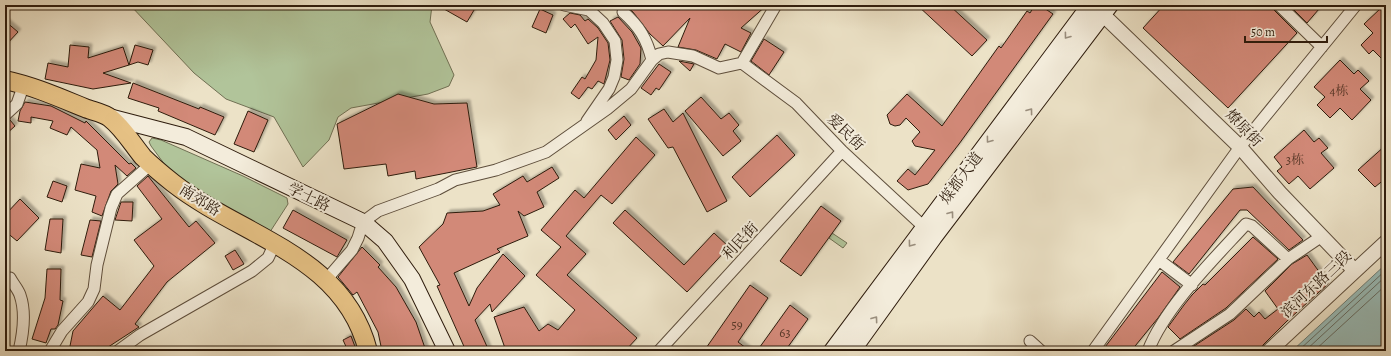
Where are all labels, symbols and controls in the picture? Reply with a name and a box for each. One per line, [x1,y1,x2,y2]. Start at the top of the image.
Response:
scale bar [1245,18,1327,44]
text: 50 m [1251,24,1275,40]
one-way arrow [1065,32,1072,39]
house number: 4栋 [1330,82,1348,99]
street label: 燎原街 [1221,105,1267,151]
one-way arrow [1025,108,1032,115]
street label: 爱民街 [823,109,869,155]
one-way arrow [987,136,994,143]
street label: 煤都大道 [935,148,987,208]
house number: 3栋 [1286,151,1304,168]
street label: 学士路 [284,178,334,216]
street label: 南郊路 [176,180,224,220]
one-way arrow [946,212,953,219]
street label: 利民街 [717,218,763,264]
one-way arrow [909,240,916,247]
street label: 滨河东路三段 [1276,246,1356,322]
house number: 59 [731,316,743,333]
one-way arrow [870,317,877,324]
house number: 63 [779,324,791,341]

